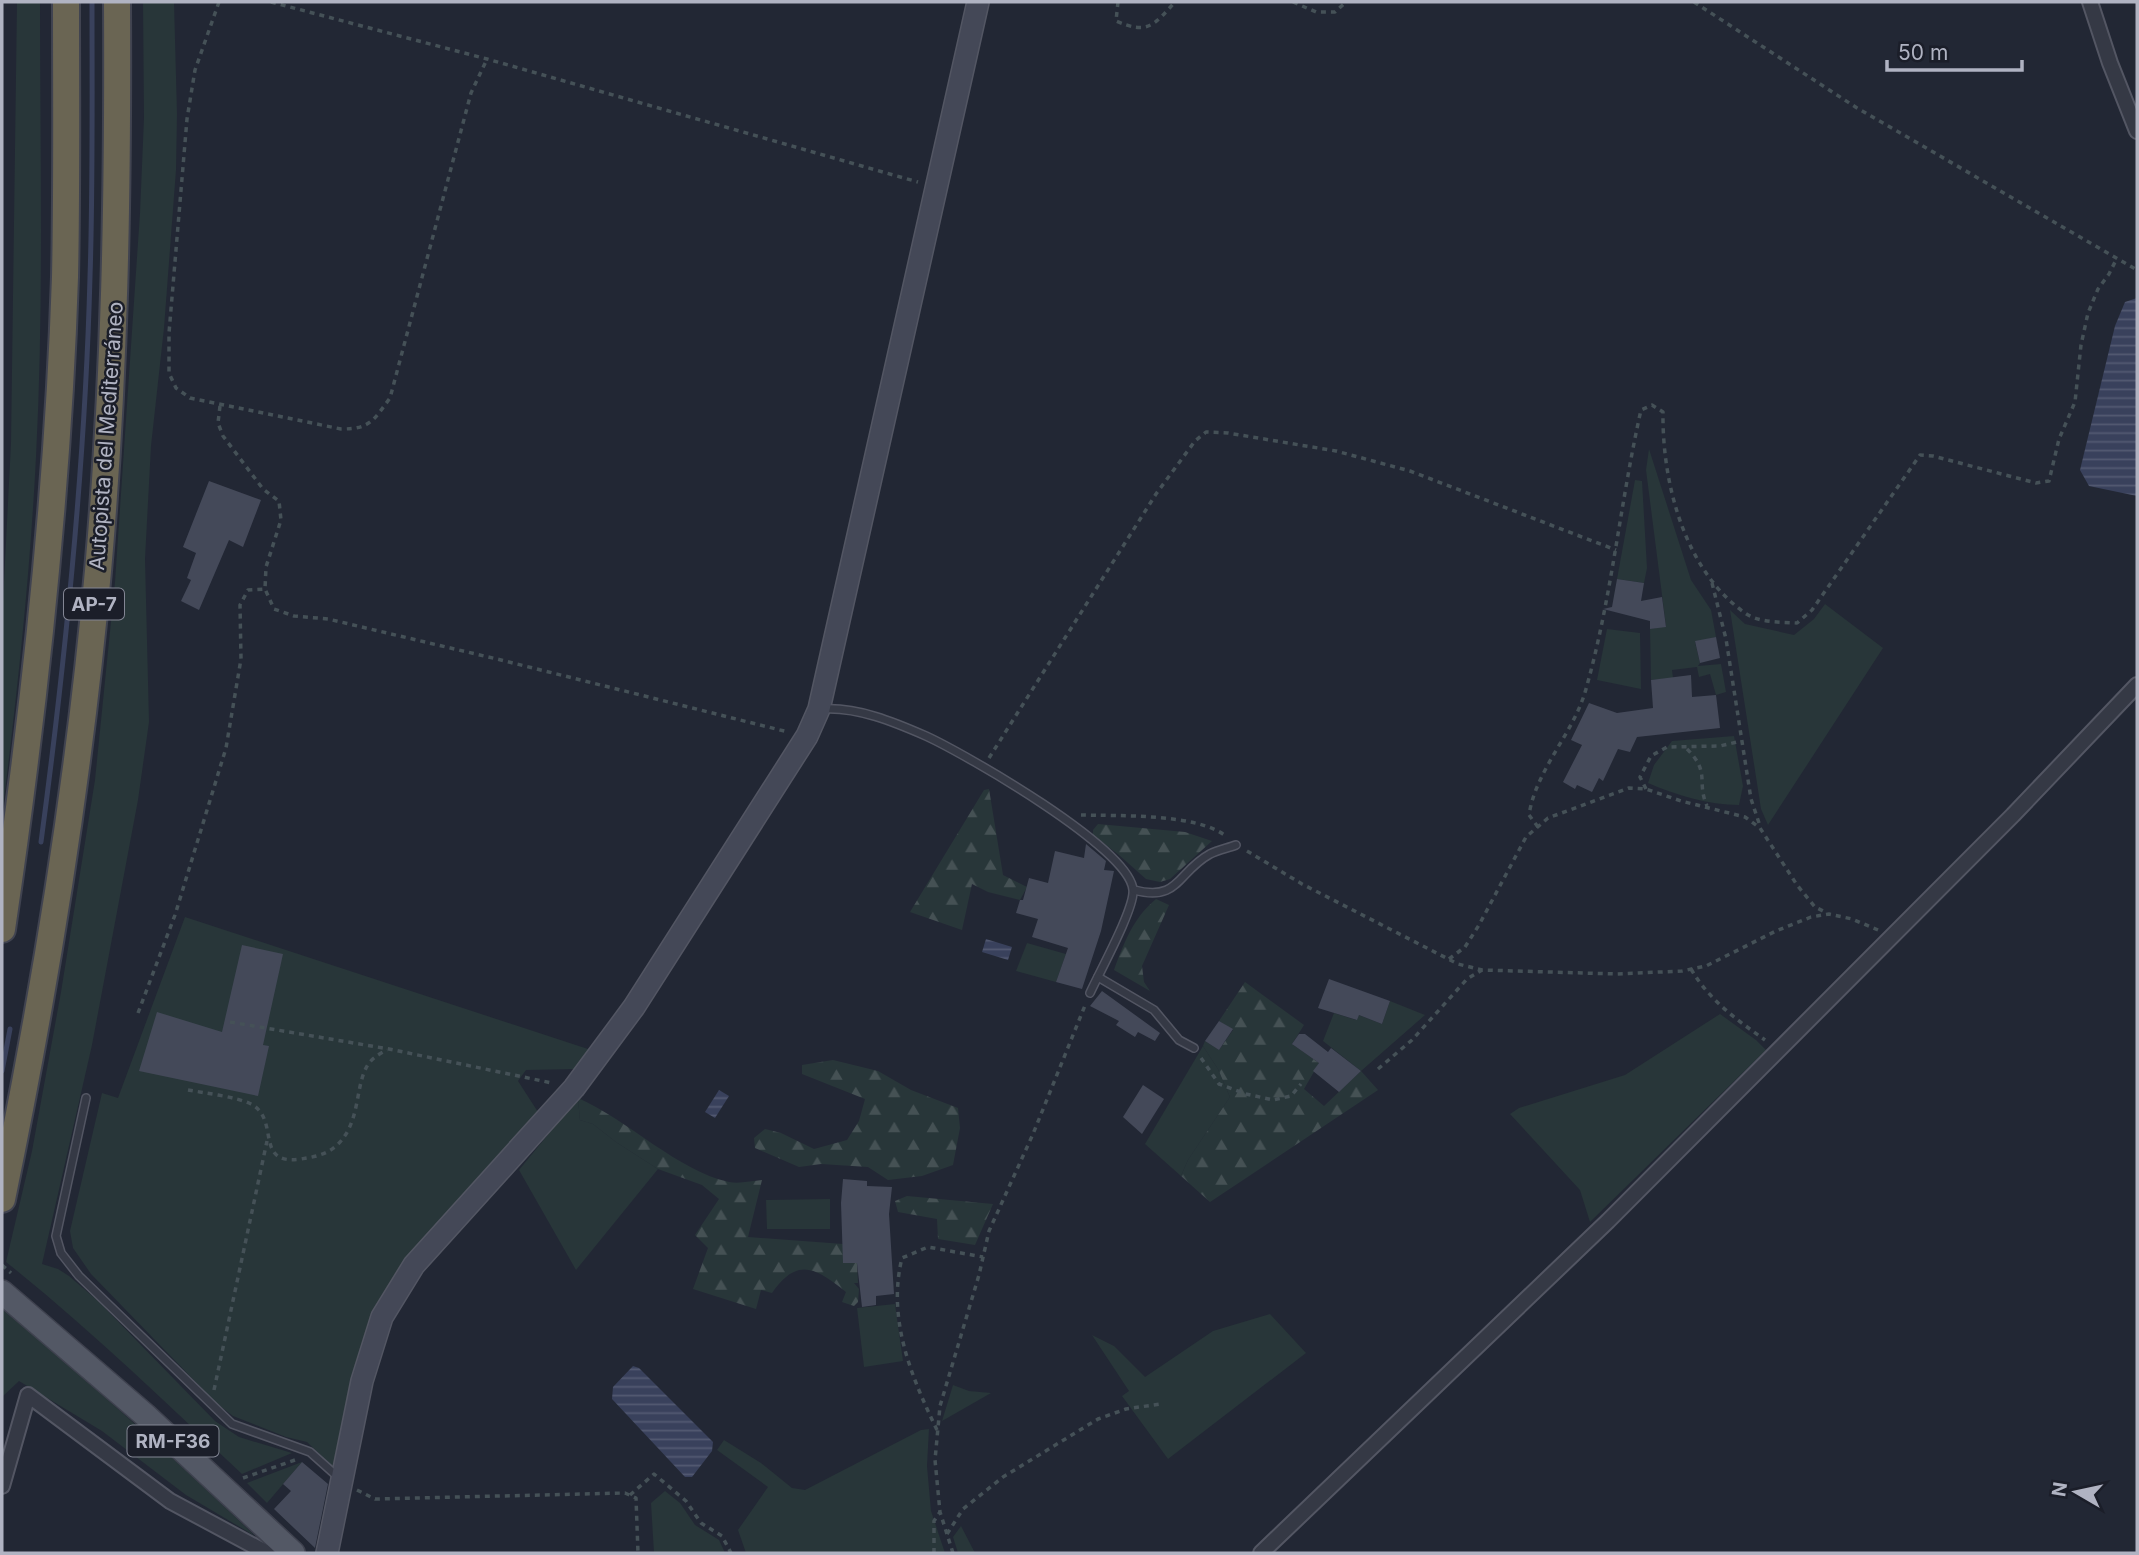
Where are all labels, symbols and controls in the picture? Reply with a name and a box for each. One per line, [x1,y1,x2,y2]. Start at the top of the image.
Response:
scale bar [1887,28,2022,72]
text: 50 m [1898,40,1948,65]
street label: Autopista del Mediterráneo [84,301,128,571]
road number: AP-7 [64,589,124,620]
road number: RM-F36 [128,1426,218,1456]
north arrow [2041,1457,2111,1527]
text: N [2047,1480,2072,1498]

